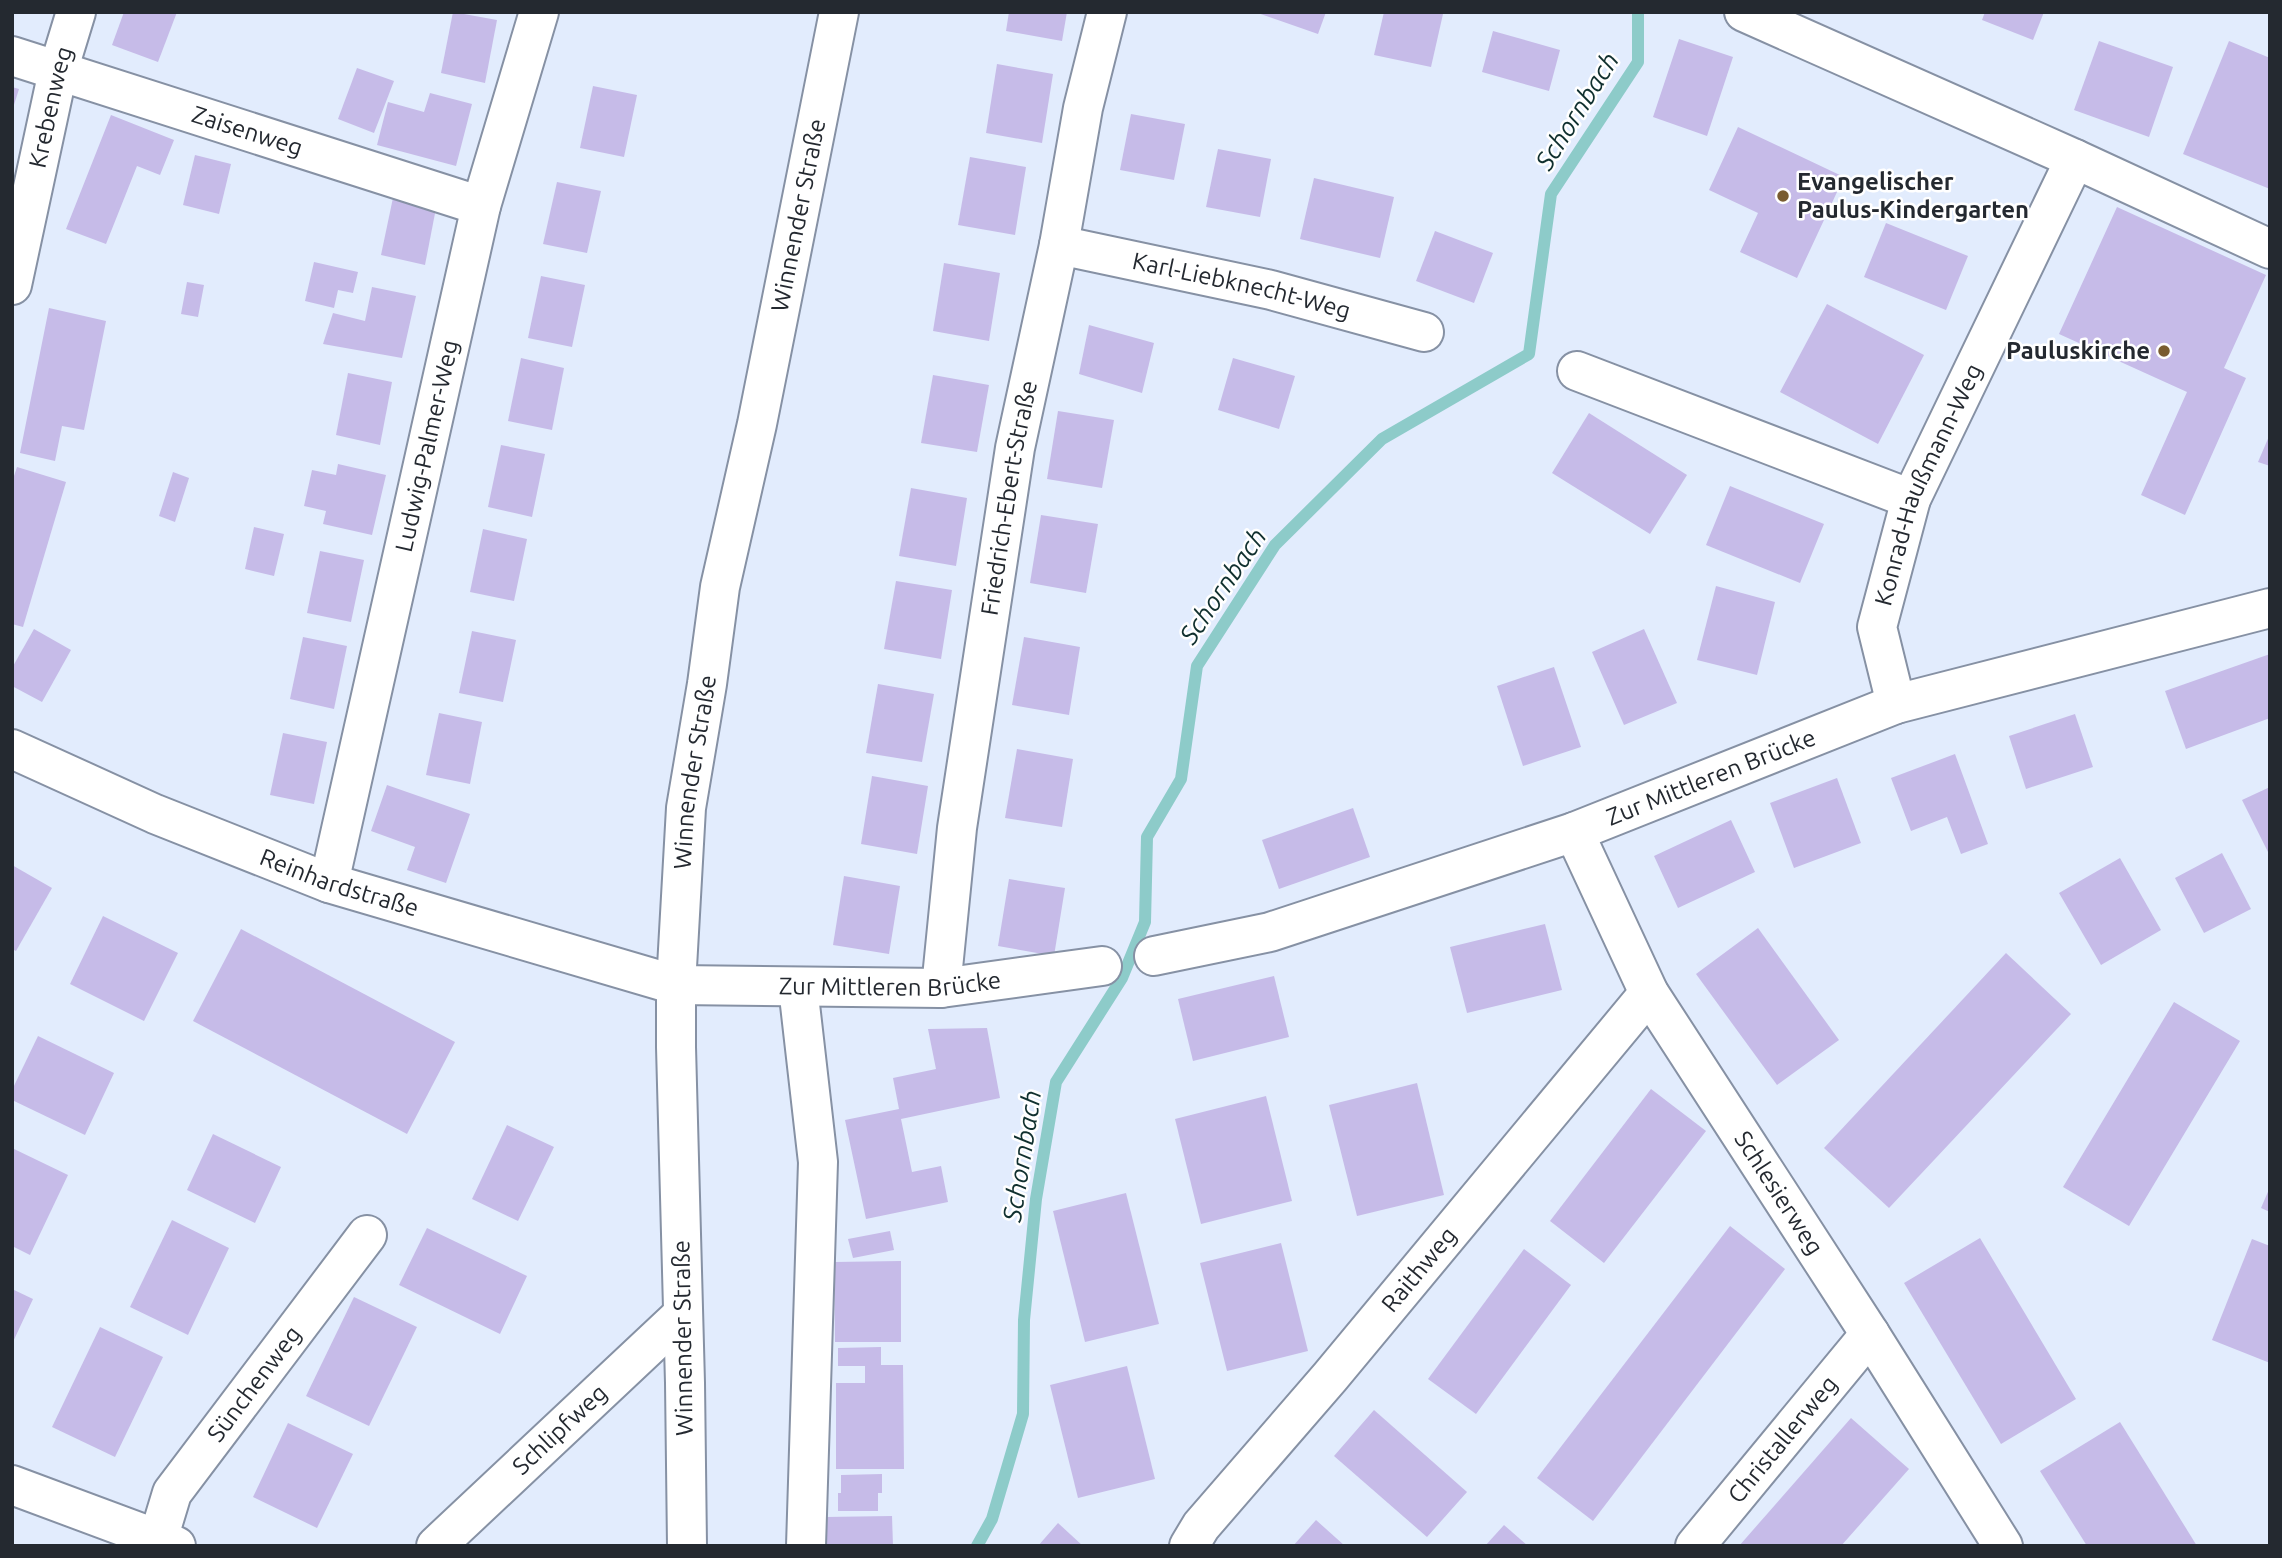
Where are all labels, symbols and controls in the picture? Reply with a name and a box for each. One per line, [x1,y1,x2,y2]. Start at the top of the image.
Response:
street label: Krebenweg [24,43,78,170]
water label: Schornbach [1529,47,1624,176]
street label: Zaisenweg [189,100,306,161]
street label: Winnender Straße [766,116,830,314]
place label: Evangelischer Paulus-Kindergarten [1797,168,2029,223]
marker: Evangelischer Paulus-Kindergarten [1775,188,1791,204]
street label: Karl-Liebknecht-Weg [1130,247,1354,324]
street label: Ludwig-Palmer-Weg [390,337,464,554]
place label: Pauluskirche [2006,337,2150,364]
marker: Pauluskirche [2156,343,2172,359]
street label: Konrad-Haußmann-Weg [1869,359,1987,608]
street label: Friedrich-Ebert-Straße [976,378,1042,617]
water label: Schornbach [1173,523,1272,650]
street label: Winnender Straße [669,673,721,870]
street label: Zur Mittleren Brücke [1602,723,1819,831]
street label: Reinhardstraße [256,843,422,922]
street label: Zur Mittleren Brücke [779,966,1003,1001]
water label: Schornbach [997,1088,1046,1225]
street label: Schlesierweg [1729,1126,1829,1260]
street label: Raithweg [1376,1221,1462,1317]
street label: Winnender Straße [667,1240,698,1436]
street label: Sünchenweg [202,1321,306,1447]
street label: Christallerweg [1722,1370,1843,1508]
street label: Schlipfweg [507,1379,612,1480]

